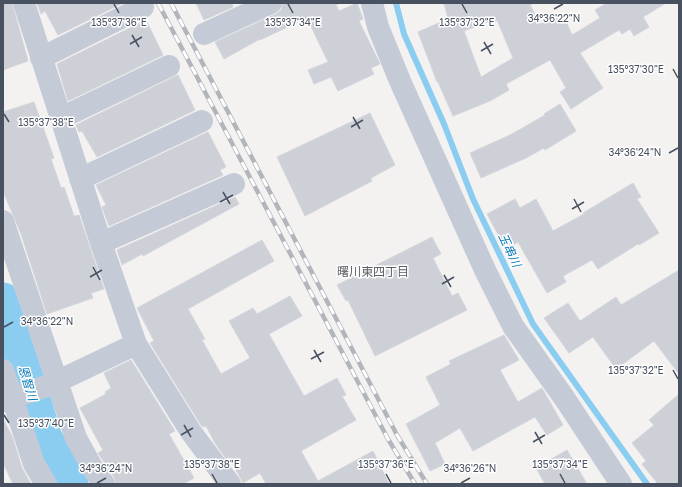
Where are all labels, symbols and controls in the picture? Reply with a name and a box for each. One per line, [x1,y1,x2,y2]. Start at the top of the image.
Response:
text: 34°36'22"N [528,12,580,24]
text: 135°37'36"E [91,16,147,28]
text: 135°37'34"E [265,16,321,28]
text: 135°37'32"E [439,16,495,28]
text: 135°37'30"E [608,63,664,75]
text: 135°37'38"E [18,116,74,128]
text: 34°36'24"N [609,146,661,158]
water label: 玉串川 [496,231,525,271]
district label: 曙川東四丁目 [337,264,409,279]
text: 34°36'22"N [21,315,73,327]
water label: 恩智川 [16,364,41,404]
text: 135°37'32"E [608,364,664,376]
text: 135°37'40"E [18,417,74,429]
text: 135°37'38"E [184,458,240,470]
text: 135°37'36"E [358,458,414,470]
text: 135°37'34"E [532,458,588,470]
text: 34°36'24"N [80,462,132,474]
text: 34°36'26"N [444,462,496,474]

